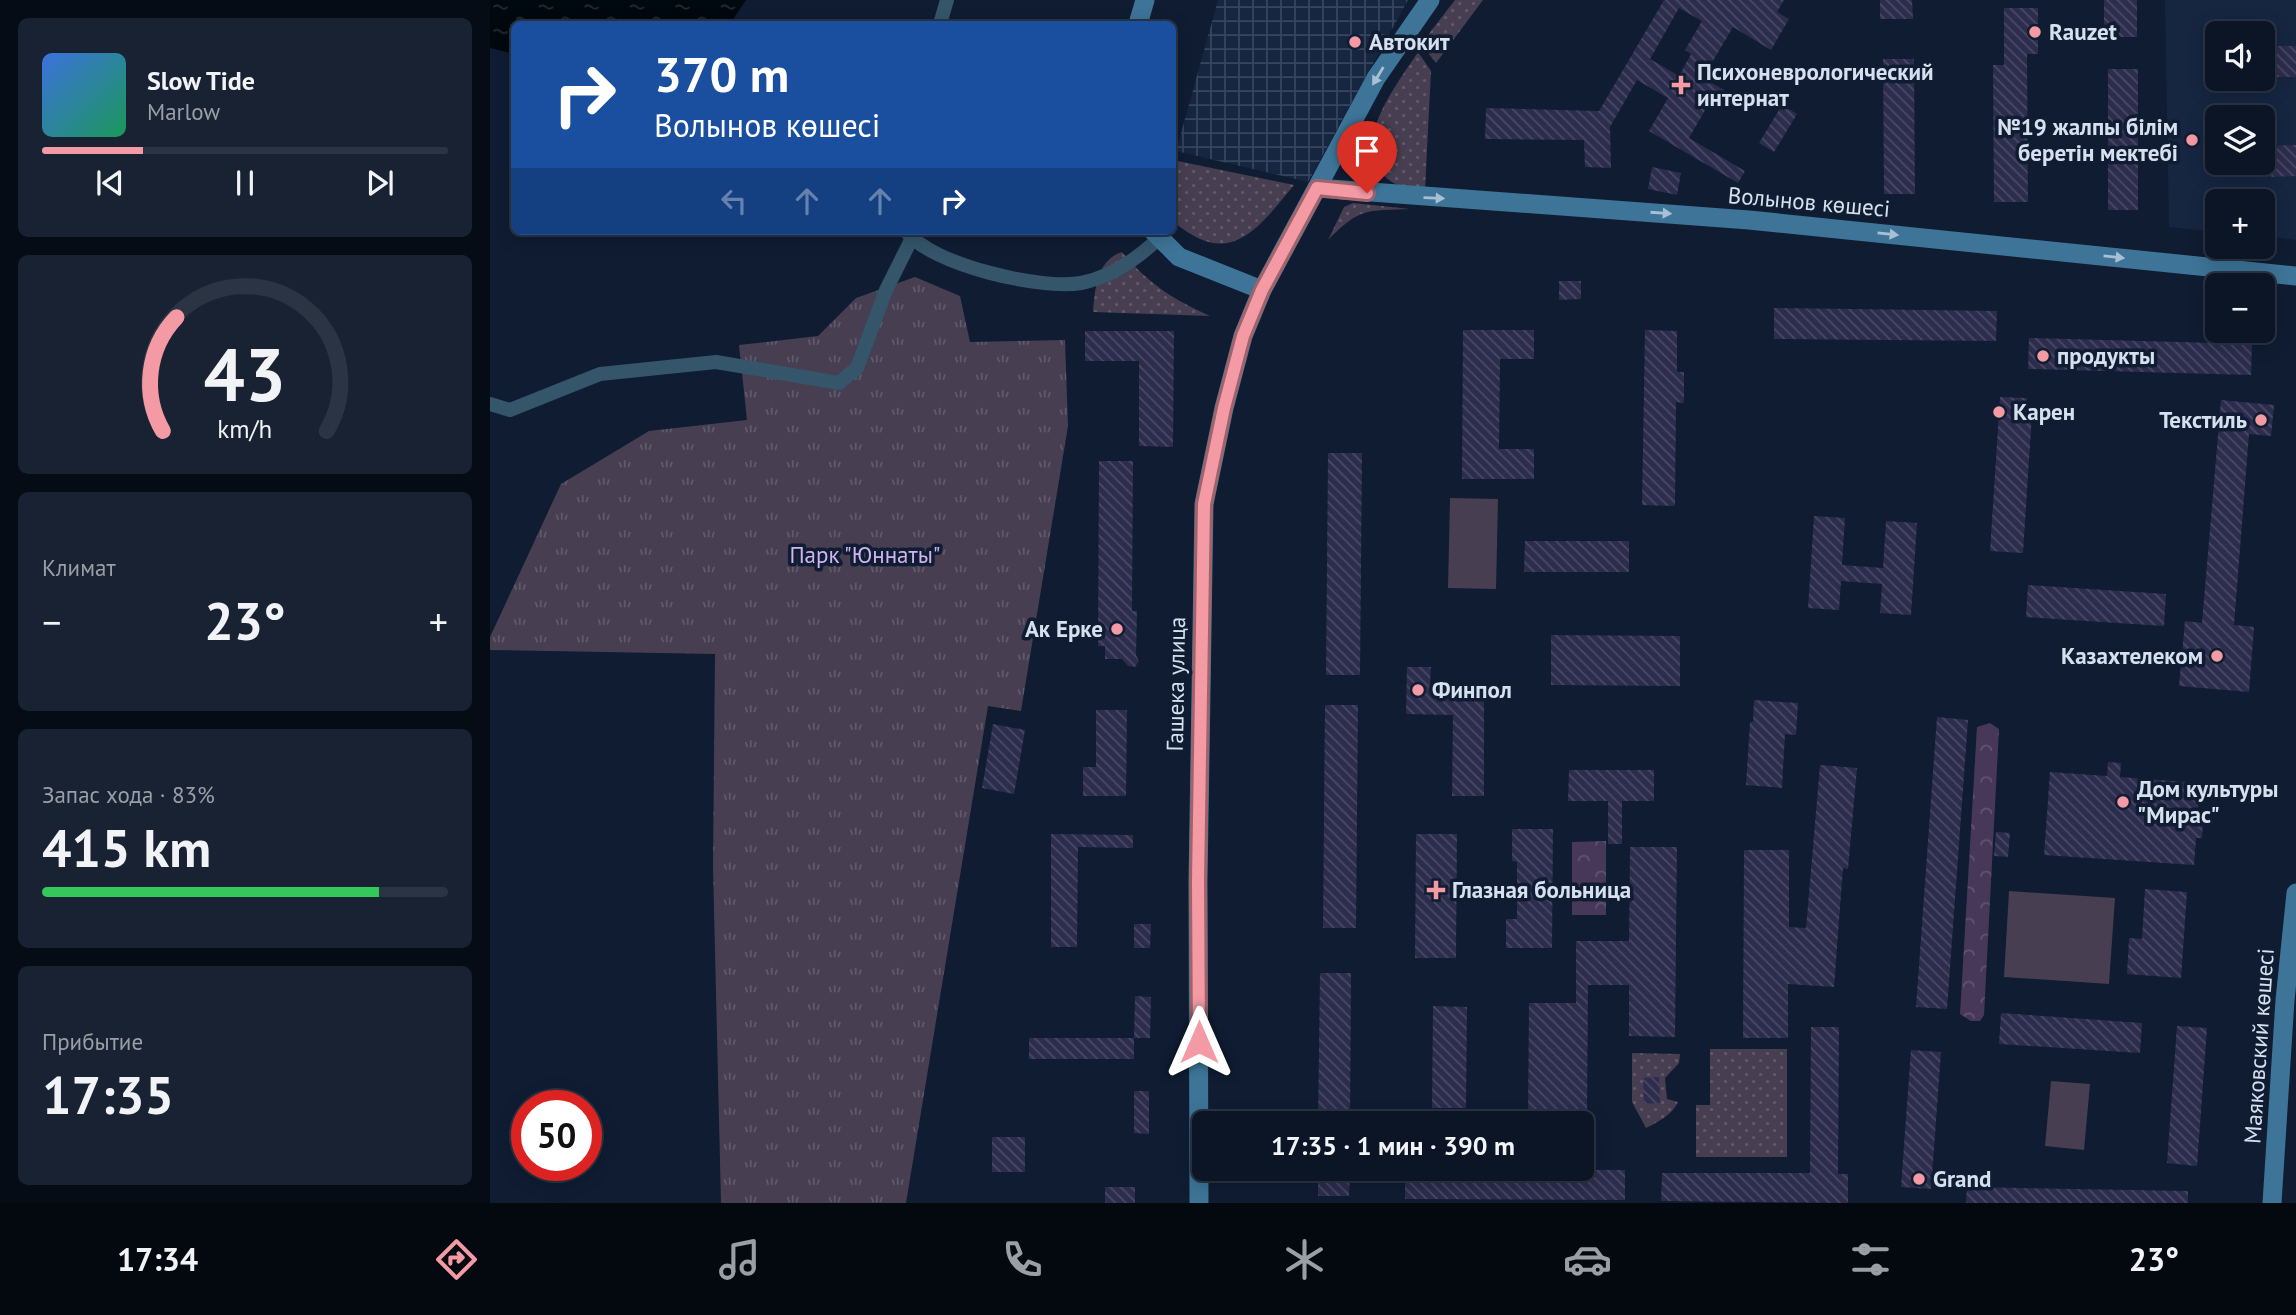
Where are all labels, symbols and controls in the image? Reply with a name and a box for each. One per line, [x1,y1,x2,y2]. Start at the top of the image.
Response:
place label: Rauzet [2049,17,2117,46]
map controls [2205,21,2275,343]
button: sound [2205,21,2275,91]
marker: Rauzet [2027,24,2043,40]
place label: Автокит [1369,27,1450,56]
marker: Автокит [1347,34,1363,50]
text: 370 m [654,42,789,106]
icon: right [539,49,630,140]
place label: Психоневрологический интернат [1697,57,1934,112]
text: Slow Tide [147,64,255,97]
one-way arrow [1372,67,1384,86]
marker: Психоневрологический интернат [1671,75,1691,95]
text: Marlow [147,97,220,126]
text: Волынов көшесі [654,104,880,146]
button: layers [2205,105,2275,175]
place label: №19 жалпы білім беретін мектебі [1997,112,2178,167]
pin [1337,121,1397,193]
icon: arrive [1348,132,1386,170]
marker: №19 жалпы білім беретін мектебі [2184,132,2200,148]
icon: previous [91,164,129,202]
icon: pause [226,164,264,202]
icon: next [361,164,399,202]
street label: Волынов көшесі [1727,180,1891,223]
icon: left [715,182,753,220]
icon: ahead [788,182,826,220]
icon: ahead [861,182,899,220]
icon: right [934,182,972,220]
button: + [2205,189,2275,259]
one-way arrow [1423,192,1445,203]
one-way arrow [1650,208,1672,219]
one-way arrow [1877,228,1899,239]
one-way arrow [2103,251,2125,262]
button: − [2205,273,2275,343]
text: 43 [204,327,286,421]
place label: продукты [2057,341,2155,370]
marker: продукты [2035,348,2051,364]
place label: Карен [2013,397,2075,426]
marker: Карен [1991,404,2007,420]
place label: Текстиль [2159,405,2247,434]
text: km/h [218,412,272,444]
marker: Текстиль [2253,412,2269,428]
park label: Парк "Юннаты" [789,540,941,569]
text: Климат [42,553,116,582]
text: 23° [204,587,286,654]
text: − [42,597,61,646]
text: + [429,597,448,646]
place label: Ак Ерке [1025,614,1103,643]
street label: Гашека улица [1160,616,1191,752]
marker: Ак Ерке [1109,621,1125,637]
place label: Казахтелеком [2061,641,2203,670]
marker: Казахтелеком [2209,648,2225,664]
place label: Финпол [1432,675,1512,704]
marker: Финпол [1410,682,1426,698]
place label: Дом культуры "Мирас" [2137,774,2278,829]
text: Запас хода · 83% [42,780,215,809]
marker: Дом культуры "Мирас" [2115,794,2131,810]
text: 415 km [42,814,211,881]
place label: Глазная больница [1452,875,1631,904]
marker: Глазная больница [1426,880,1446,900]
street label: Маяковский көшесі [2237,947,2280,1145]
position arrow [1162,1005,1236,1079]
text: Прибытие [42,1027,143,1056]
text: 17:35 [42,1061,174,1128]
speed limit sign: 50 [511,1090,602,1181]
text: 17:35 · 1 мин · 390 m [1271,1129,1515,1162]
place label: Grand [1933,1164,1991,1193]
marker: Grand [1911,1171,1927,1187]
icon: directions [432,1235,481,1284]
icon: music [715,1235,764,1284]
icon: phone [998,1235,1047,1284]
icon: climate [1280,1235,1329,1284]
icon: car [1563,1235,1612,1284]
icon: filters [1846,1235,1895,1284]
text: 17:34 [117,1238,198,1280]
text: 23° [2129,1238,2179,1280]

